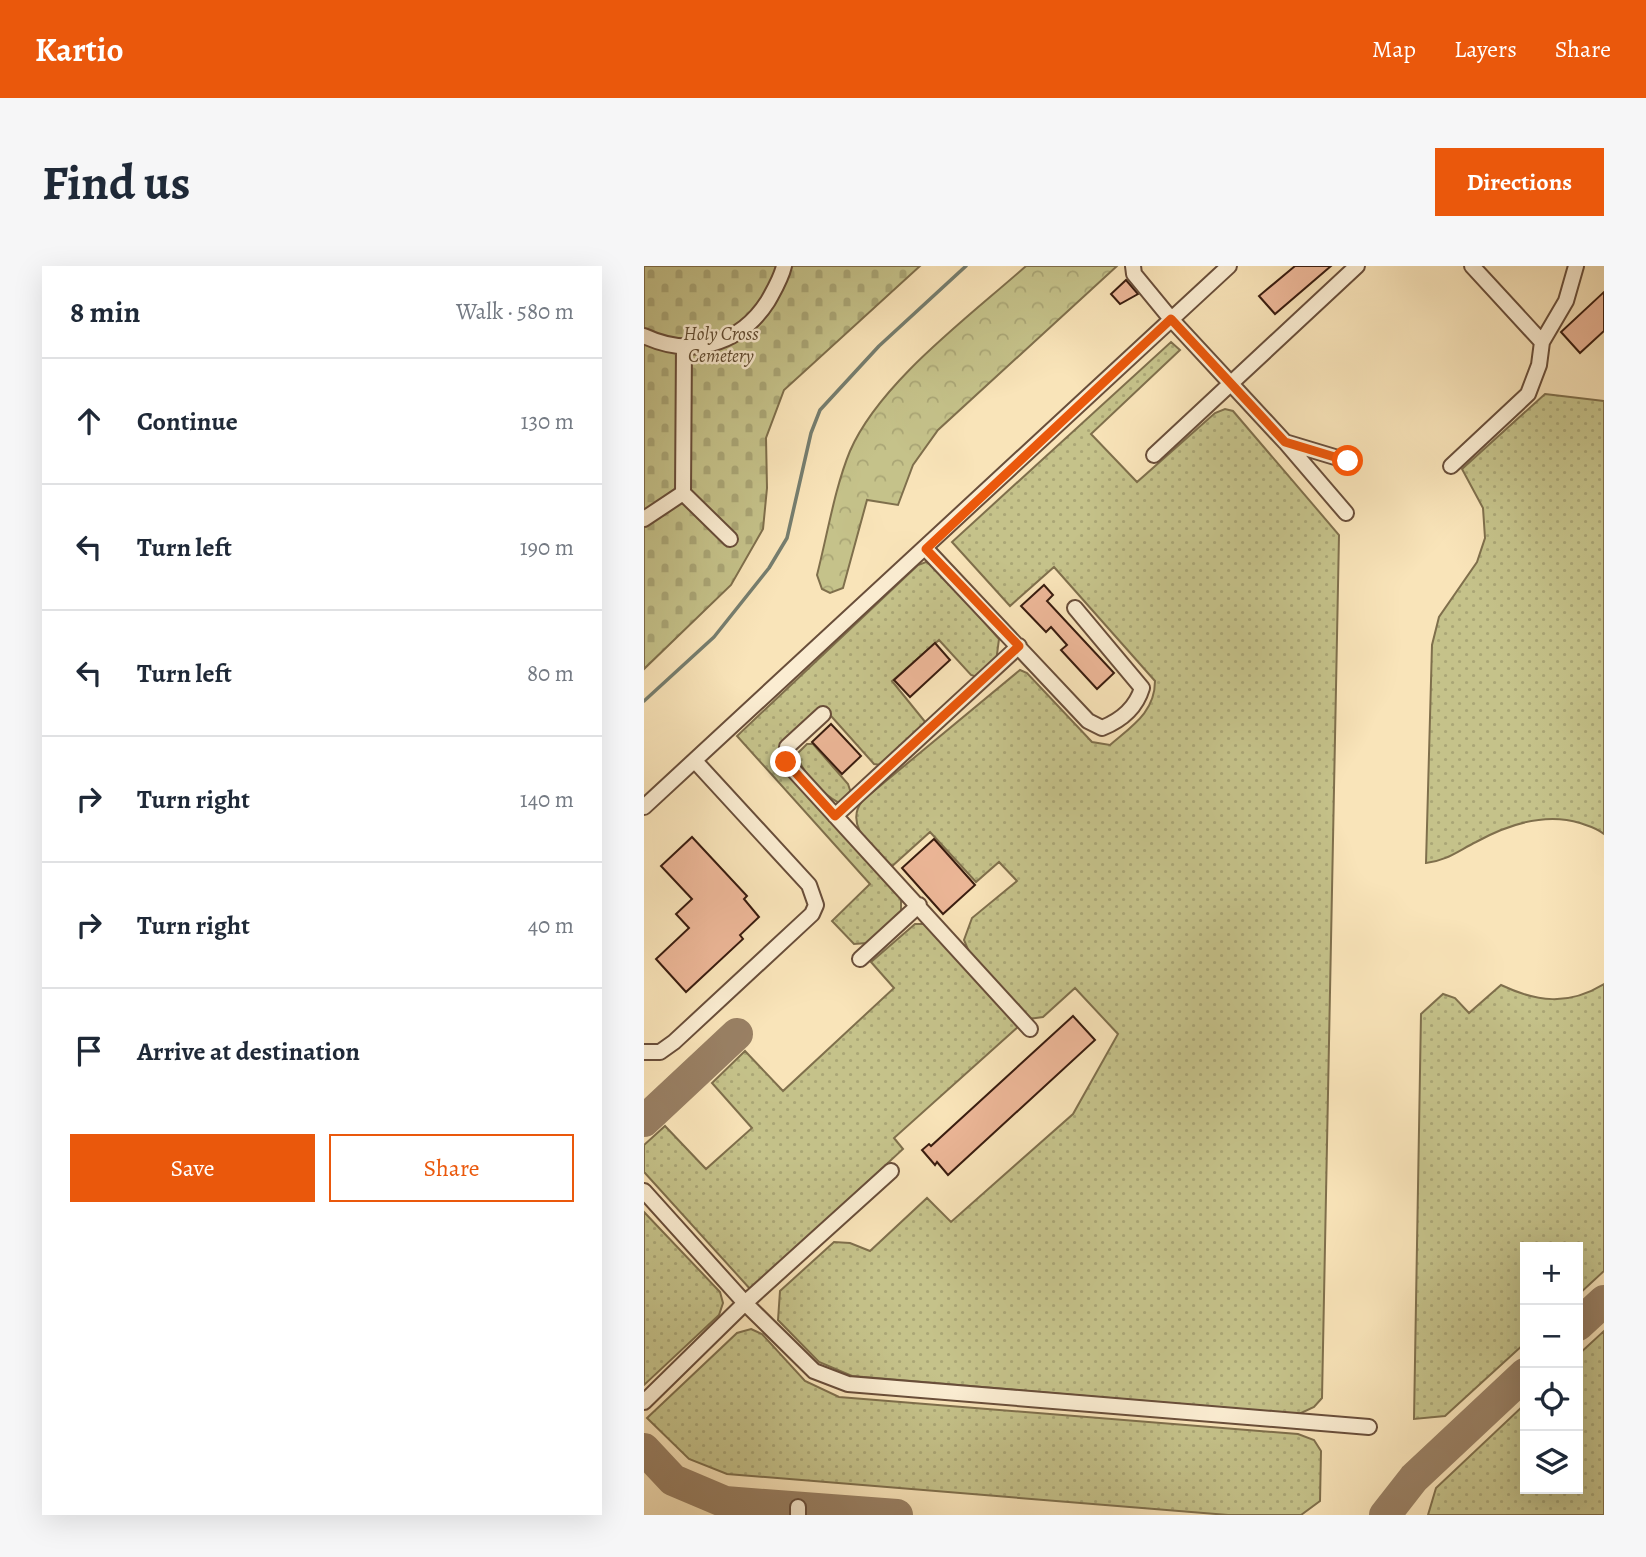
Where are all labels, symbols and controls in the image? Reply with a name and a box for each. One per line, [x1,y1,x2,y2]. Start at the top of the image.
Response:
text: Kartio [35,27,123,72]
text: Map [1372,33,1416,65]
text: Layers [1454,33,1517,65]
text: Share [1555,33,1611,65]
button: Directions [1435,148,1604,216]
text: Find us [42,149,190,216]
text: 8 min [70,292,140,332]
text: Walk · 580 m [456,296,574,327]
park label: Holy Cross Cemetery [683,321,759,369]
icon: ahead [70,402,108,440]
text: Continue [137,404,238,439]
text: 130 m [521,406,574,437]
route start [1332,445,1363,476]
icon: left [70,528,108,566]
text: Turn left [137,530,232,565]
text: 190 m [520,532,574,563]
icon: left [70,654,108,692]
text: Turn left [137,656,232,691]
text: 80 m [527,658,574,689]
route end [770,746,801,777]
icon: right [70,780,108,818]
text: Turn right [137,782,250,817]
text: 140 m [520,784,574,815]
icon: right [70,906,108,944]
text: Turn right [137,908,250,943]
text: 40 m [528,910,574,941]
icon: arrive [70,1032,108,1070]
text: Arrive at destination [137,1034,360,1069]
button: Save [70,1134,315,1202]
button: Share [329,1134,574,1202]
map controls [1520,1242,1583,1494]
button: + [1520,1242,1583,1305]
button: − [1520,1305,1583,1368]
button: locate [1520,1368,1583,1431]
button: layers [1520,1431,1583,1494]

